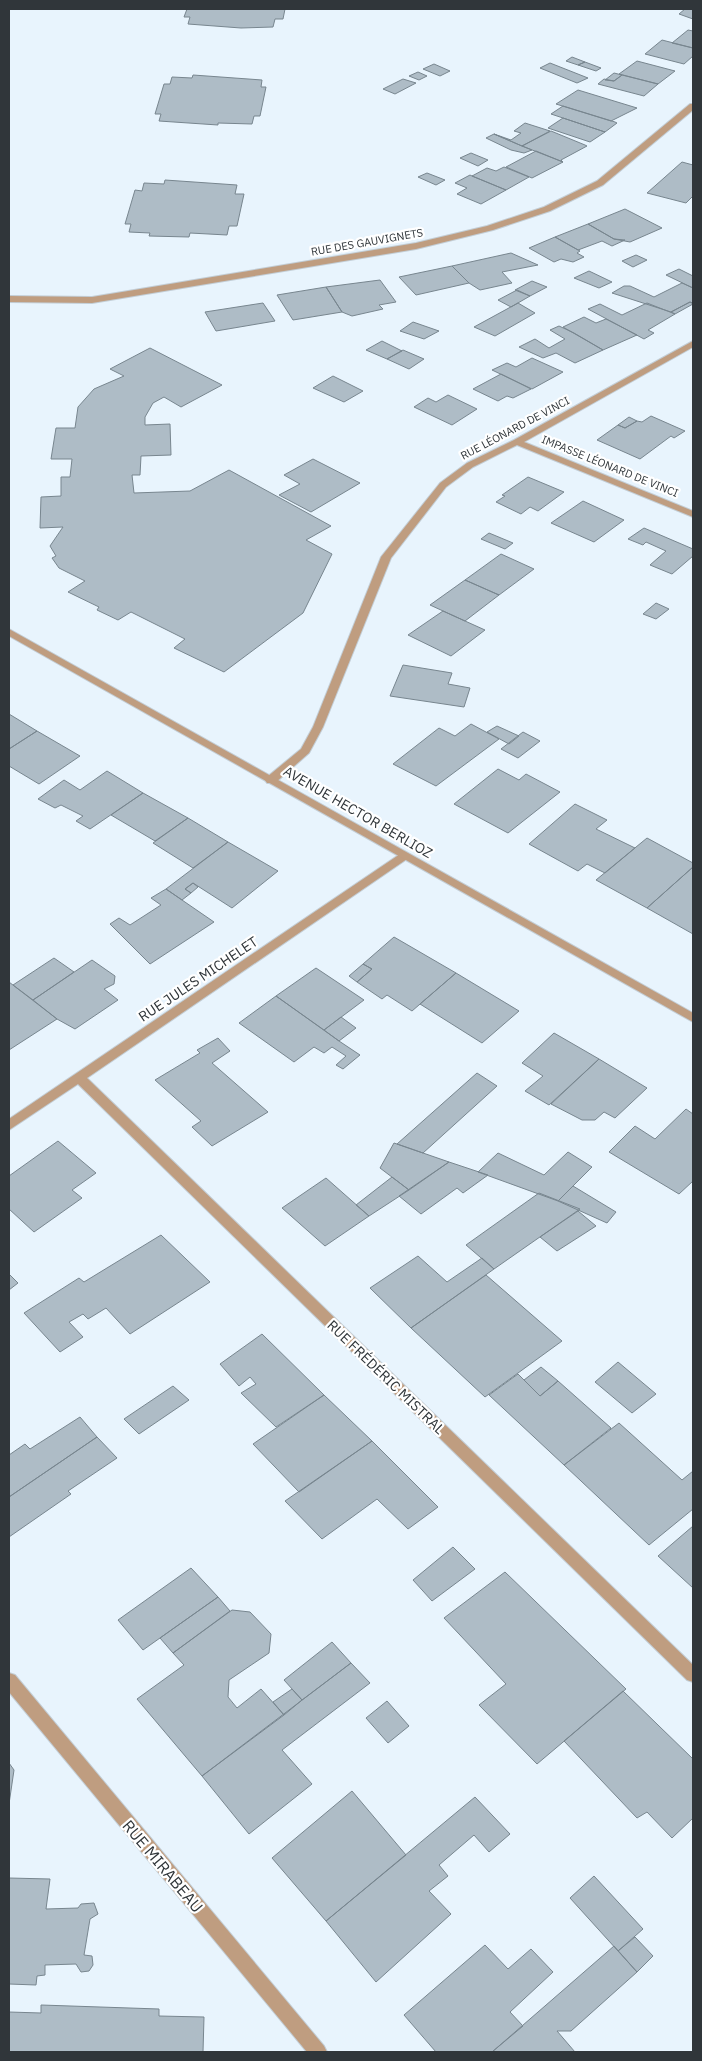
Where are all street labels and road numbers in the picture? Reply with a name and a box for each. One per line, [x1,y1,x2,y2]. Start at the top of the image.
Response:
street label: RUE DES GAUVIGNETS [310,225,424,259]
street label: RUE LÉONARD DE VINCI [458,393,572,463]
street label: IMPASSE LÉONARD DE VINCI [540,432,680,500]
street label: AVENUE HECTOR BERLIOZ [280,762,436,862]
street label: RUE JULES MICHELET [135,932,261,1026]
street label: RUE FRÉDÉRIC MISTRAL [323,1315,449,1438]
street label: RUE MIRABEAU [119,1816,207,1916]

